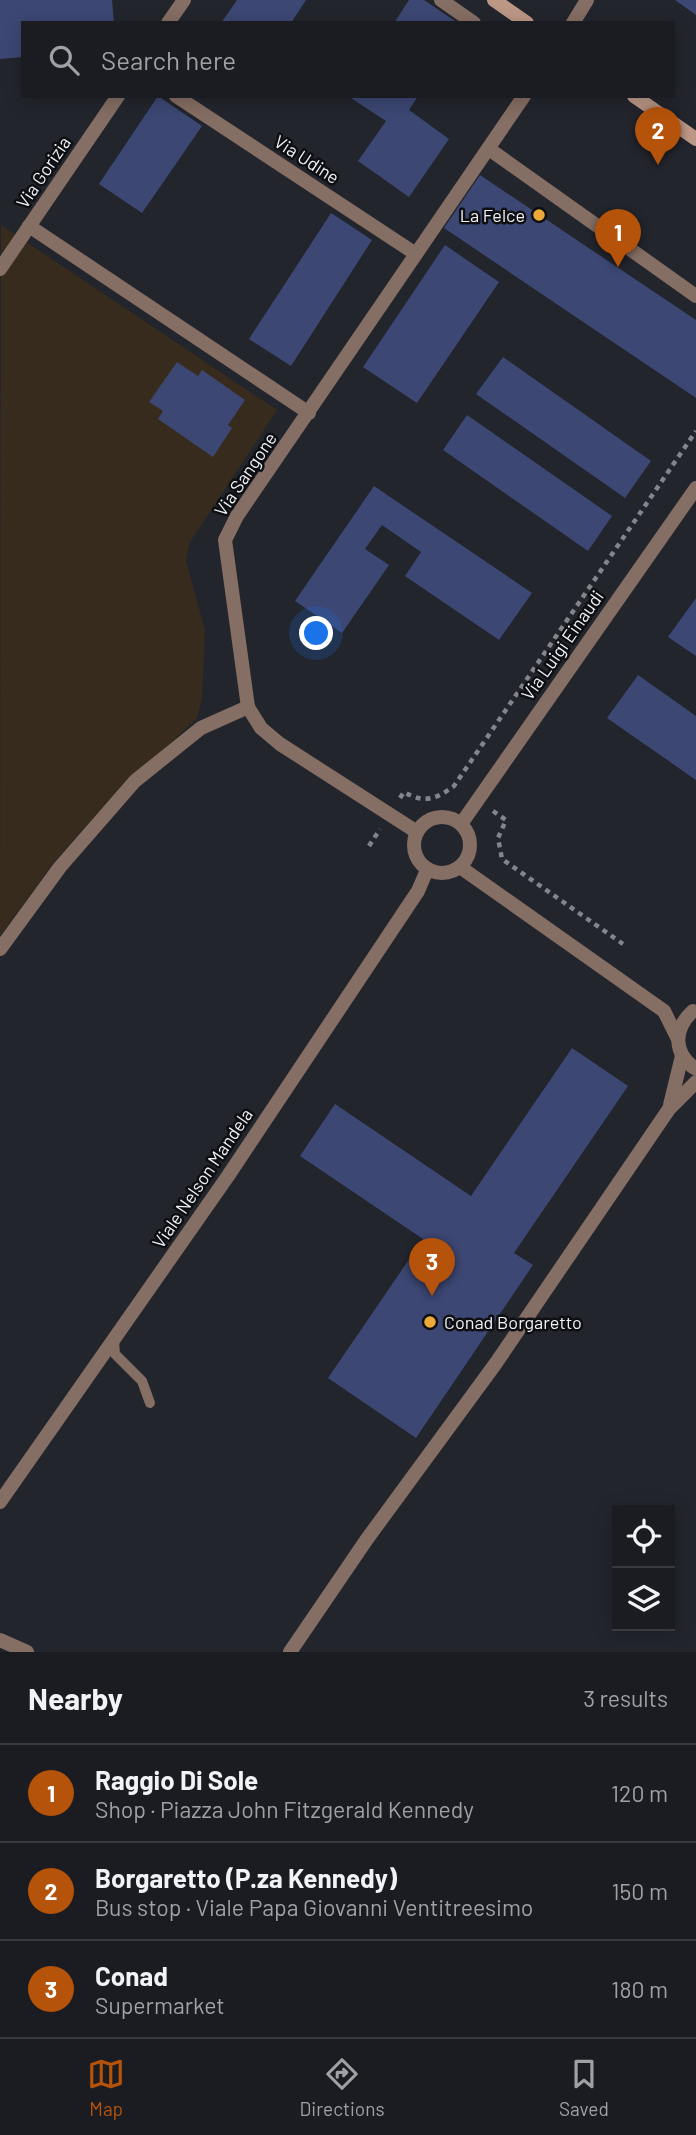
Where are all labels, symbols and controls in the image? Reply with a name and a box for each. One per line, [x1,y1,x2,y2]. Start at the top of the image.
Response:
search box [21,21,675,98]
icon: search [45,41,83,79]
text: Search here [101,44,236,75]
pin: 2 [635,107,681,165]
street label: Via Udine [270,130,344,188]
street label: Via Gorizia [11,132,75,212]
place label: La Felce [460,204,525,226]
marker: La Felce [531,207,547,223]
pin: 1 [595,209,641,267]
street label: Via Sangone [209,428,281,520]
street label: Via Luigi Einaudi [516,586,608,704]
your location [299,616,333,650]
street label: Viale Nelson Mandela [147,1104,257,1252]
pin: 3 [409,1238,455,1296]
place label: Conad Borgaretto [444,1311,582,1333]
marker: Conad Borgaretto [422,1314,438,1330]
map controls [612,1505,675,1631]
button: locate [612,1505,675,1568]
button: layers [612,1568,675,1631]
text: Nearby [28,1680,123,1716]
text: 3 results [583,1684,668,1712]
text: Raggio Di Sole [95,1764,258,1795]
text: 1 [47,1779,55,1807]
text: 120 m [611,1779,668,1807]
text: Shop · Piazza John Fitzgerald Kennedy [95,1795,474,1823]
text: Borgaretto (P.za Kennedy) [95,1862,397,1893]
text: 2 [45,1877,57,1905]
text: 150 m [612,1877,668,1905]
text: Bus stop · Viale Papa Giovanni Ventitreesimo [95,1893,533,1921]
text: Conad [95,1960,168,1991]
text: 3 [45,1975,57,2003]
text: 180 m [611,1975,668,2003]
text: Supermarket [95,1991,225,2019]
tab: Map [87,2055,125,2120]
tab: Directions [300,2055,385,2120]
tab: Saved [559,2055,609,2120]

